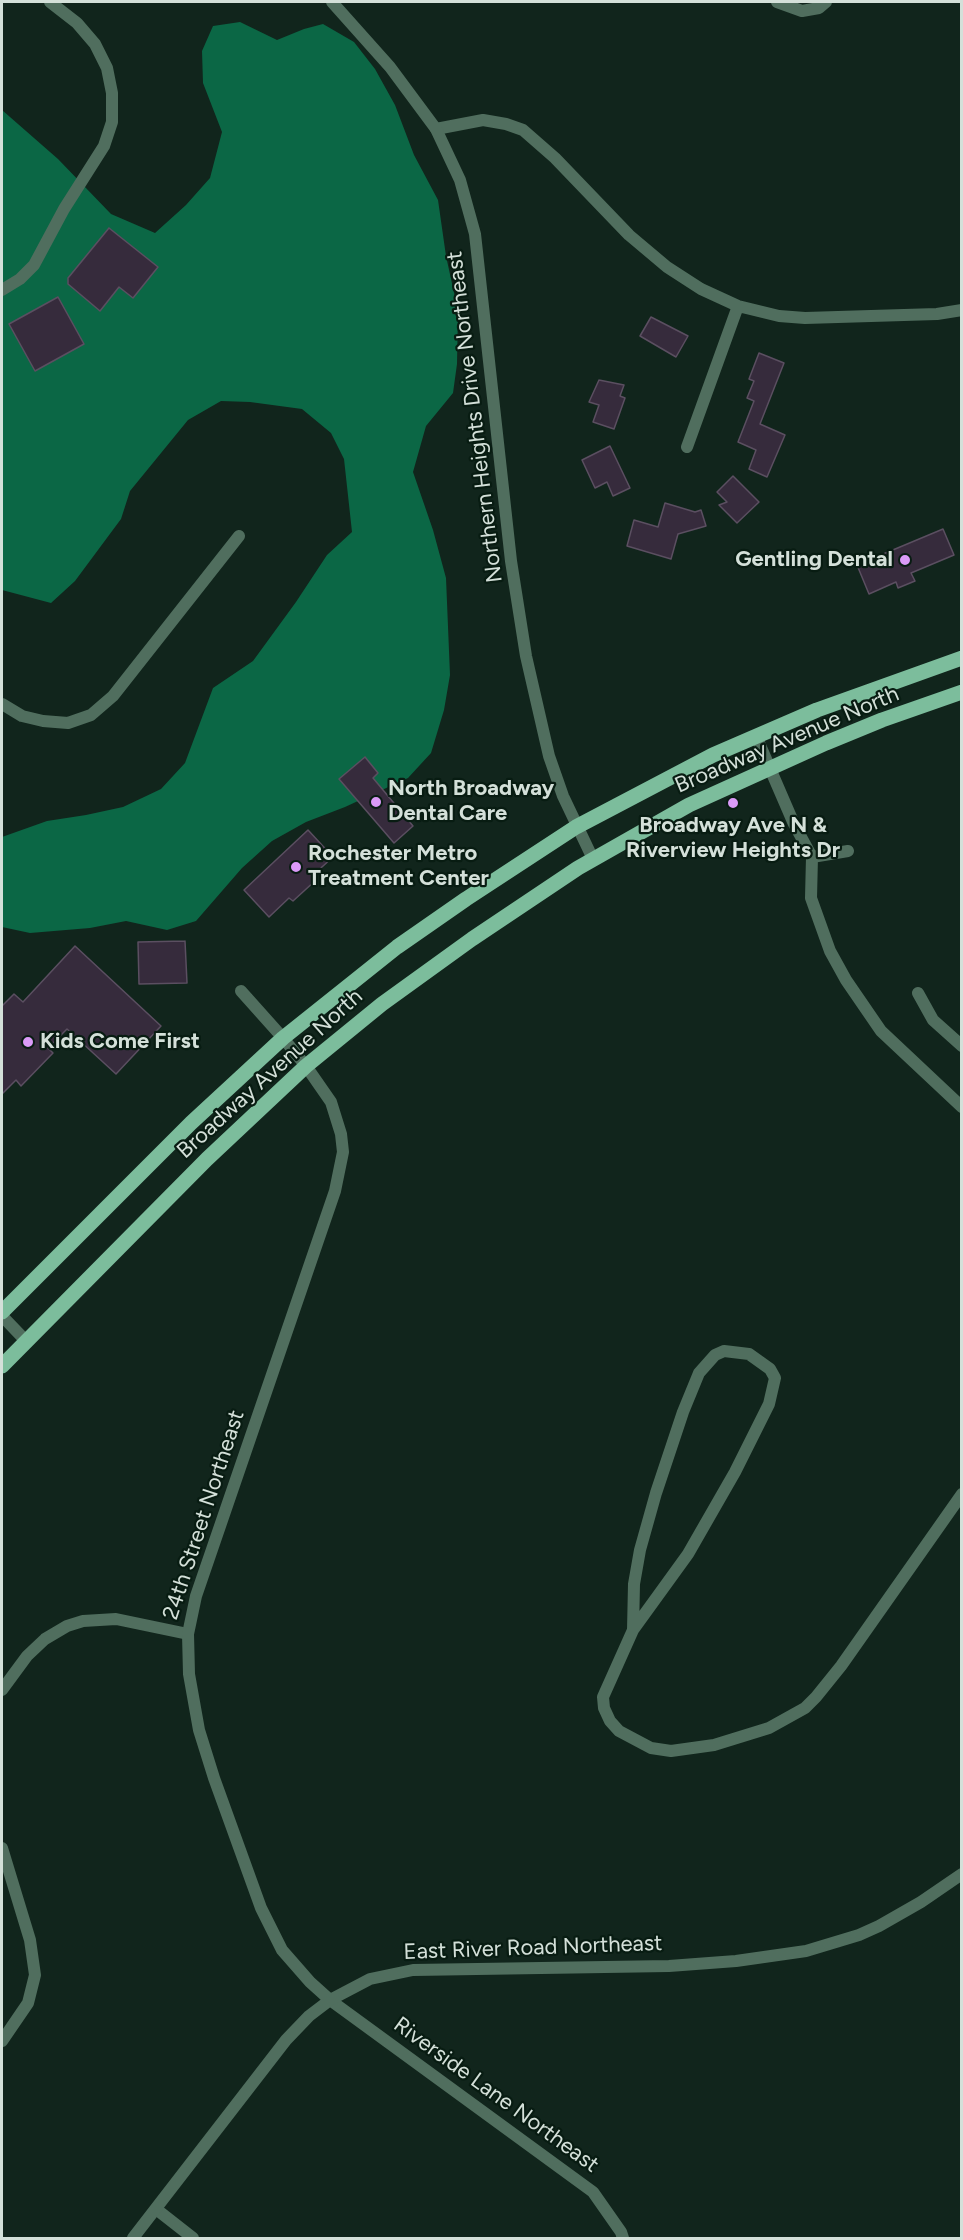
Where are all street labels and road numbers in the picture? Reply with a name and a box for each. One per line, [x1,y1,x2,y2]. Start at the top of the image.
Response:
street label: Northern Heights Drive Northeast [442,250,508,584]
street label: Broadway Avenue North [671,681,903,799]
street label: Broadway Avenue North [172,984,368,1164]
street label: 24th Street Northeast [158,1407,250,1623]
street label: East River Road Northeast [403,1930,663,1966]
street label: Riverside Lane Northeast [388,2012,604,2178]

